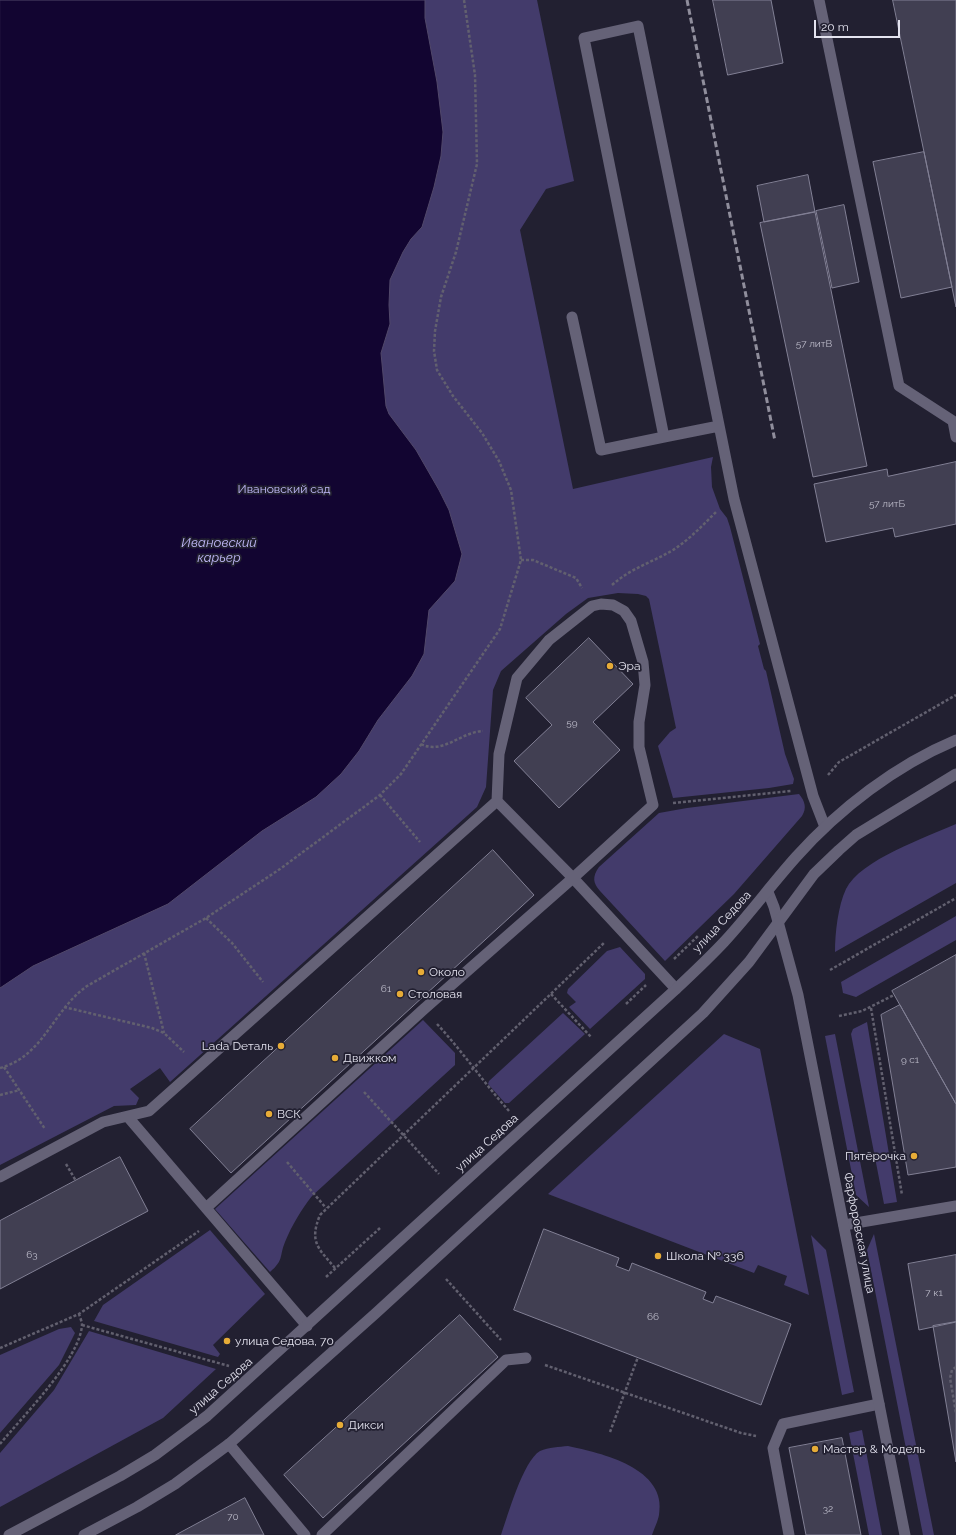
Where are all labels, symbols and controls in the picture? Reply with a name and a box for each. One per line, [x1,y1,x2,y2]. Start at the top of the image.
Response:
scale bar [816,12,902,38]
text: 20 m [821,20,849,34]
house number: 57 литВ [796,338,832,350]
park label: Ивановский сад [238,482,330,496]
house number: 57 литБ [869,498,905,510]
water label: Ивановский карьер [181,535,257,566]
place label: Эра [618,659,640,673]
marker: Эра [605,661,615,671]
house number: 59 [566,717,578,729]
street label: улица Седова [690,888,754,956]
place label: Около [429,965,465,979]
marker: Около [416,967,426,977]
house number: 61 [381,983,391,995]
place label: Столовая [408,987,462,1001]
marker: Столовая [395,989,405,999]
place label: Lada Dеталь [202,1039,273,1053]
marker: Lada Dеталь [276,1041,286,1051]
place label: Движком [343,1051,396,1065]
marker: Движком [330,1053,340,1063]
house number: 9 с1 [901,1054,919,1066]
place label: ВСК [277,1107,301,1121]
marker: ВСК [264,1109,274,1119]
street label: улица Седова [453,1111,521,1175]
place label: Пятёрочка [845,1149,906,1163]
marker: Пятёрочка [909,1151,919,1161]
street label: Фарфоровская улица [840,1171,878,1295]
house number: 63 [26,1249,38,1261]
place label: Школа № 336 [666,1249,744,1263]
marker: Школа № 336 [653,1251,663,1261]
house number: 7 к1 [925,1287,943,1299]
house number: 66 [647,1311,659,1323]
place label: улица Седова, 70 [235,1334,334,1348]
marker: улица Седова, 70 [222,1336,232,1346]
street label: улица Седова [186,1355,256,1417]
place label: Дикси [348,1418,384,1432]
marker: Дикси [335,1420,345,1430]
place label: Мастер & Модель [823,1442,925,1456]
marker: Мастер & Модель [810,1444,820,1454]
house number: 32 [823,1503,833,1515]
house number: 70 [227,1511,239,1523]

